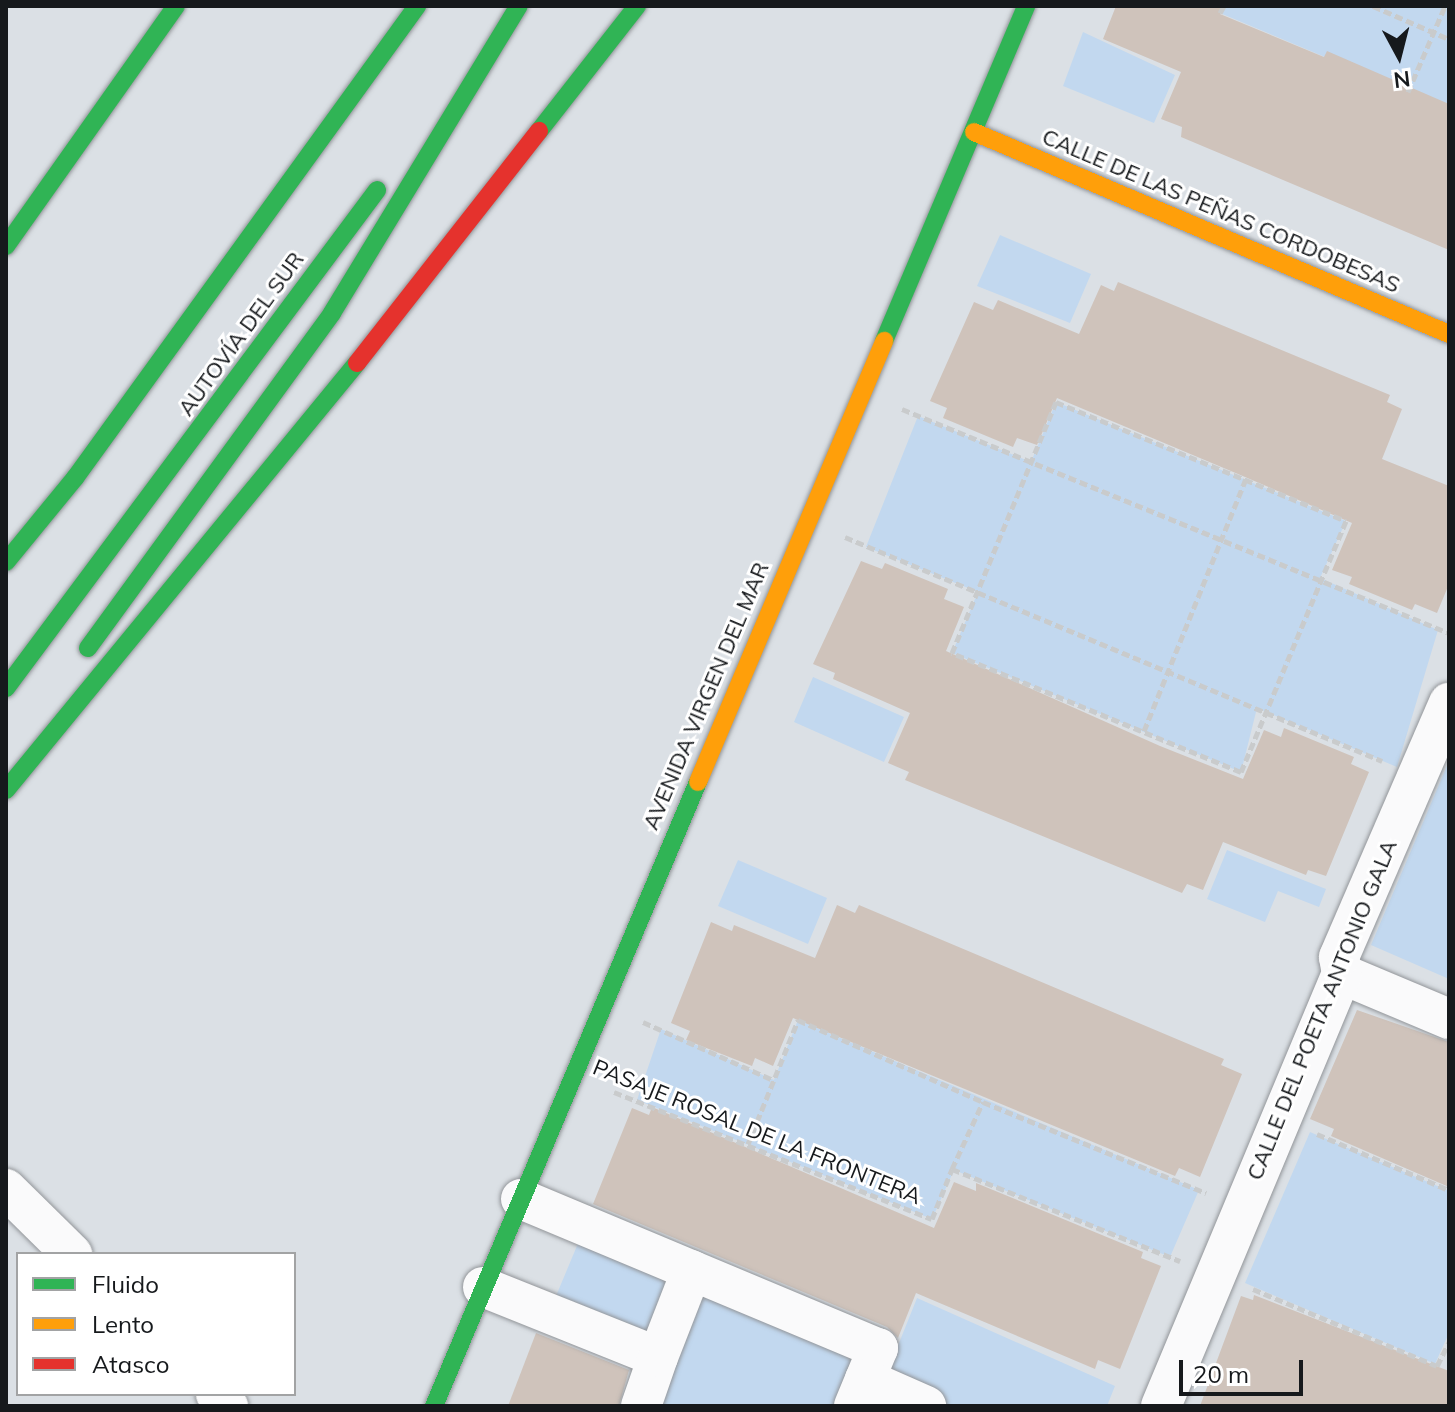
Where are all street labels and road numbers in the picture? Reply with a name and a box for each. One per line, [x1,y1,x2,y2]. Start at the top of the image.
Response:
street label: CALLE DE LAS PEÑAS CORDOBESAS [1038,123,1404,299]
street label: AUTOVÍA DEL SUR [173,247,309,421]
street label: AVENIDA VIRGEN DEL MAR [638,558,774,834]
street label: CALLE DEL POETA ANTONIO GALA [1241,836,1403,1184]
street label: PASAJE ROSAL DE LA FRONTERA [589,1054,925,1210]

